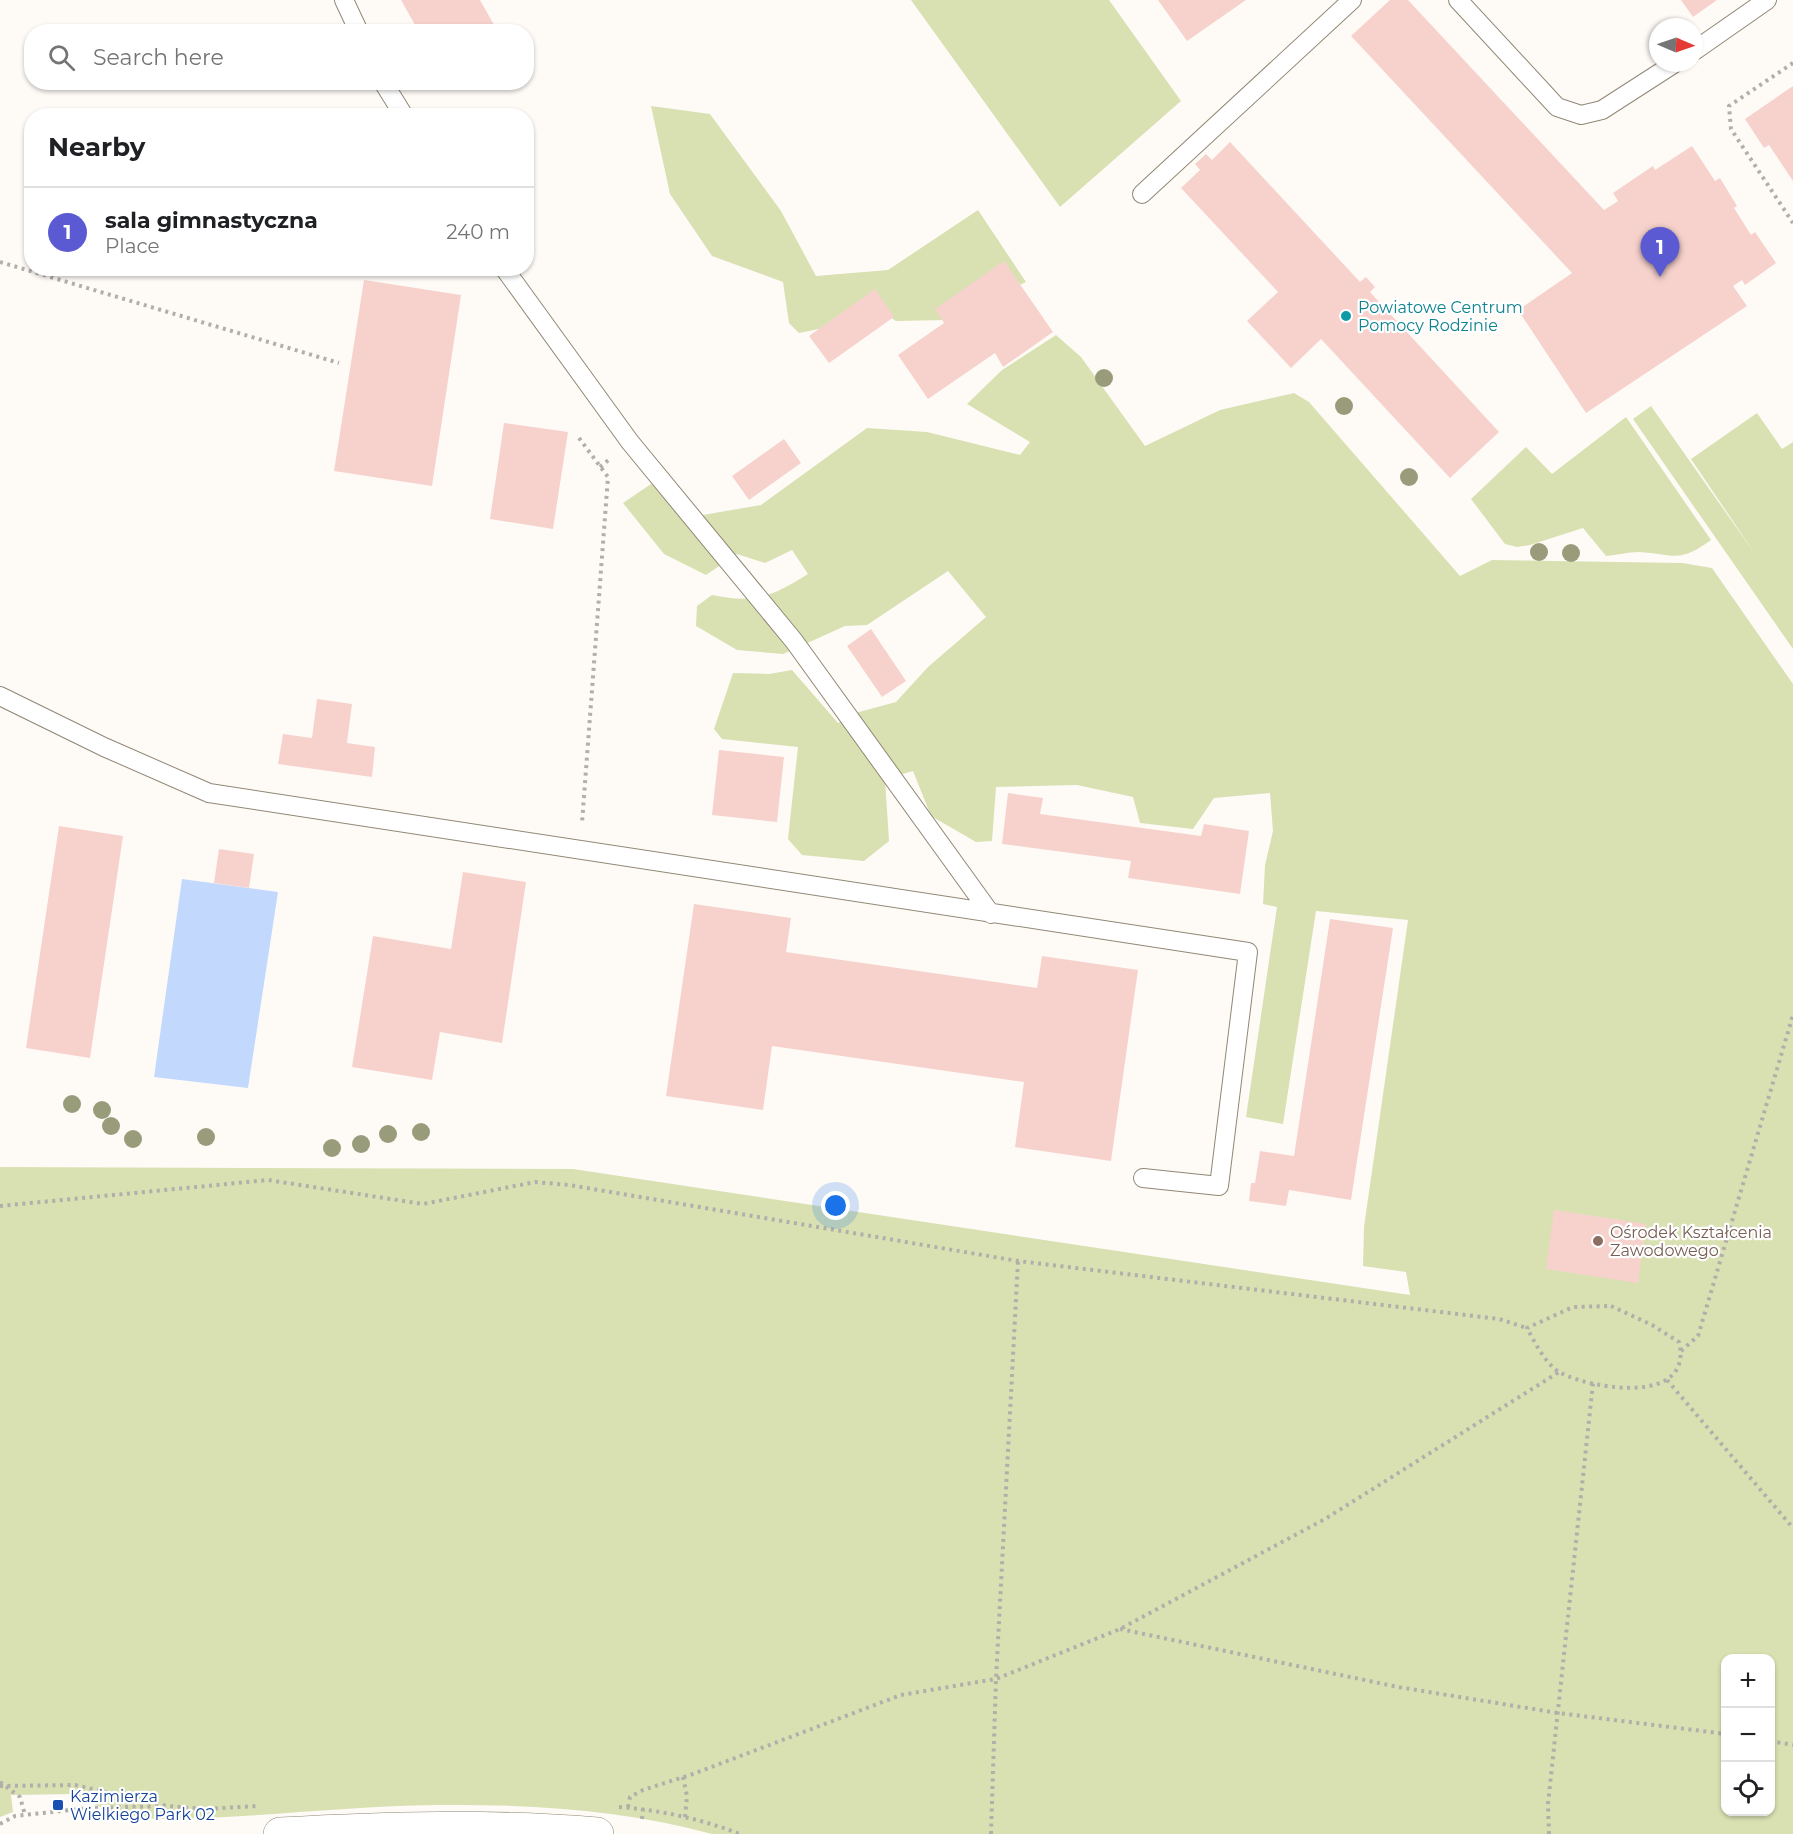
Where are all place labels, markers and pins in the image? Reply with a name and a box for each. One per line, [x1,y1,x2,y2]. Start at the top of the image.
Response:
pin: 1 [1640,228,1680,277]
place label: Powiatowe Centrum Pomocy Rodzinie [1358,298,1523,335]
marker: Powiatowe Centrum Pomocy Rodzinie [1339,309,1353,323]
place label: Ośrodek Kształcenia Zawodowego [1610,1223,1772,1260]
marker: Ośrodek Kształcenia Zawodowego [1591,1234,1605,1248]
place label: Kazimierza Wielkiego Park 02 [70,1787,215,1824]
marker: Kazimierza Wielkiego Park 02 [51,1798,65,1812]

